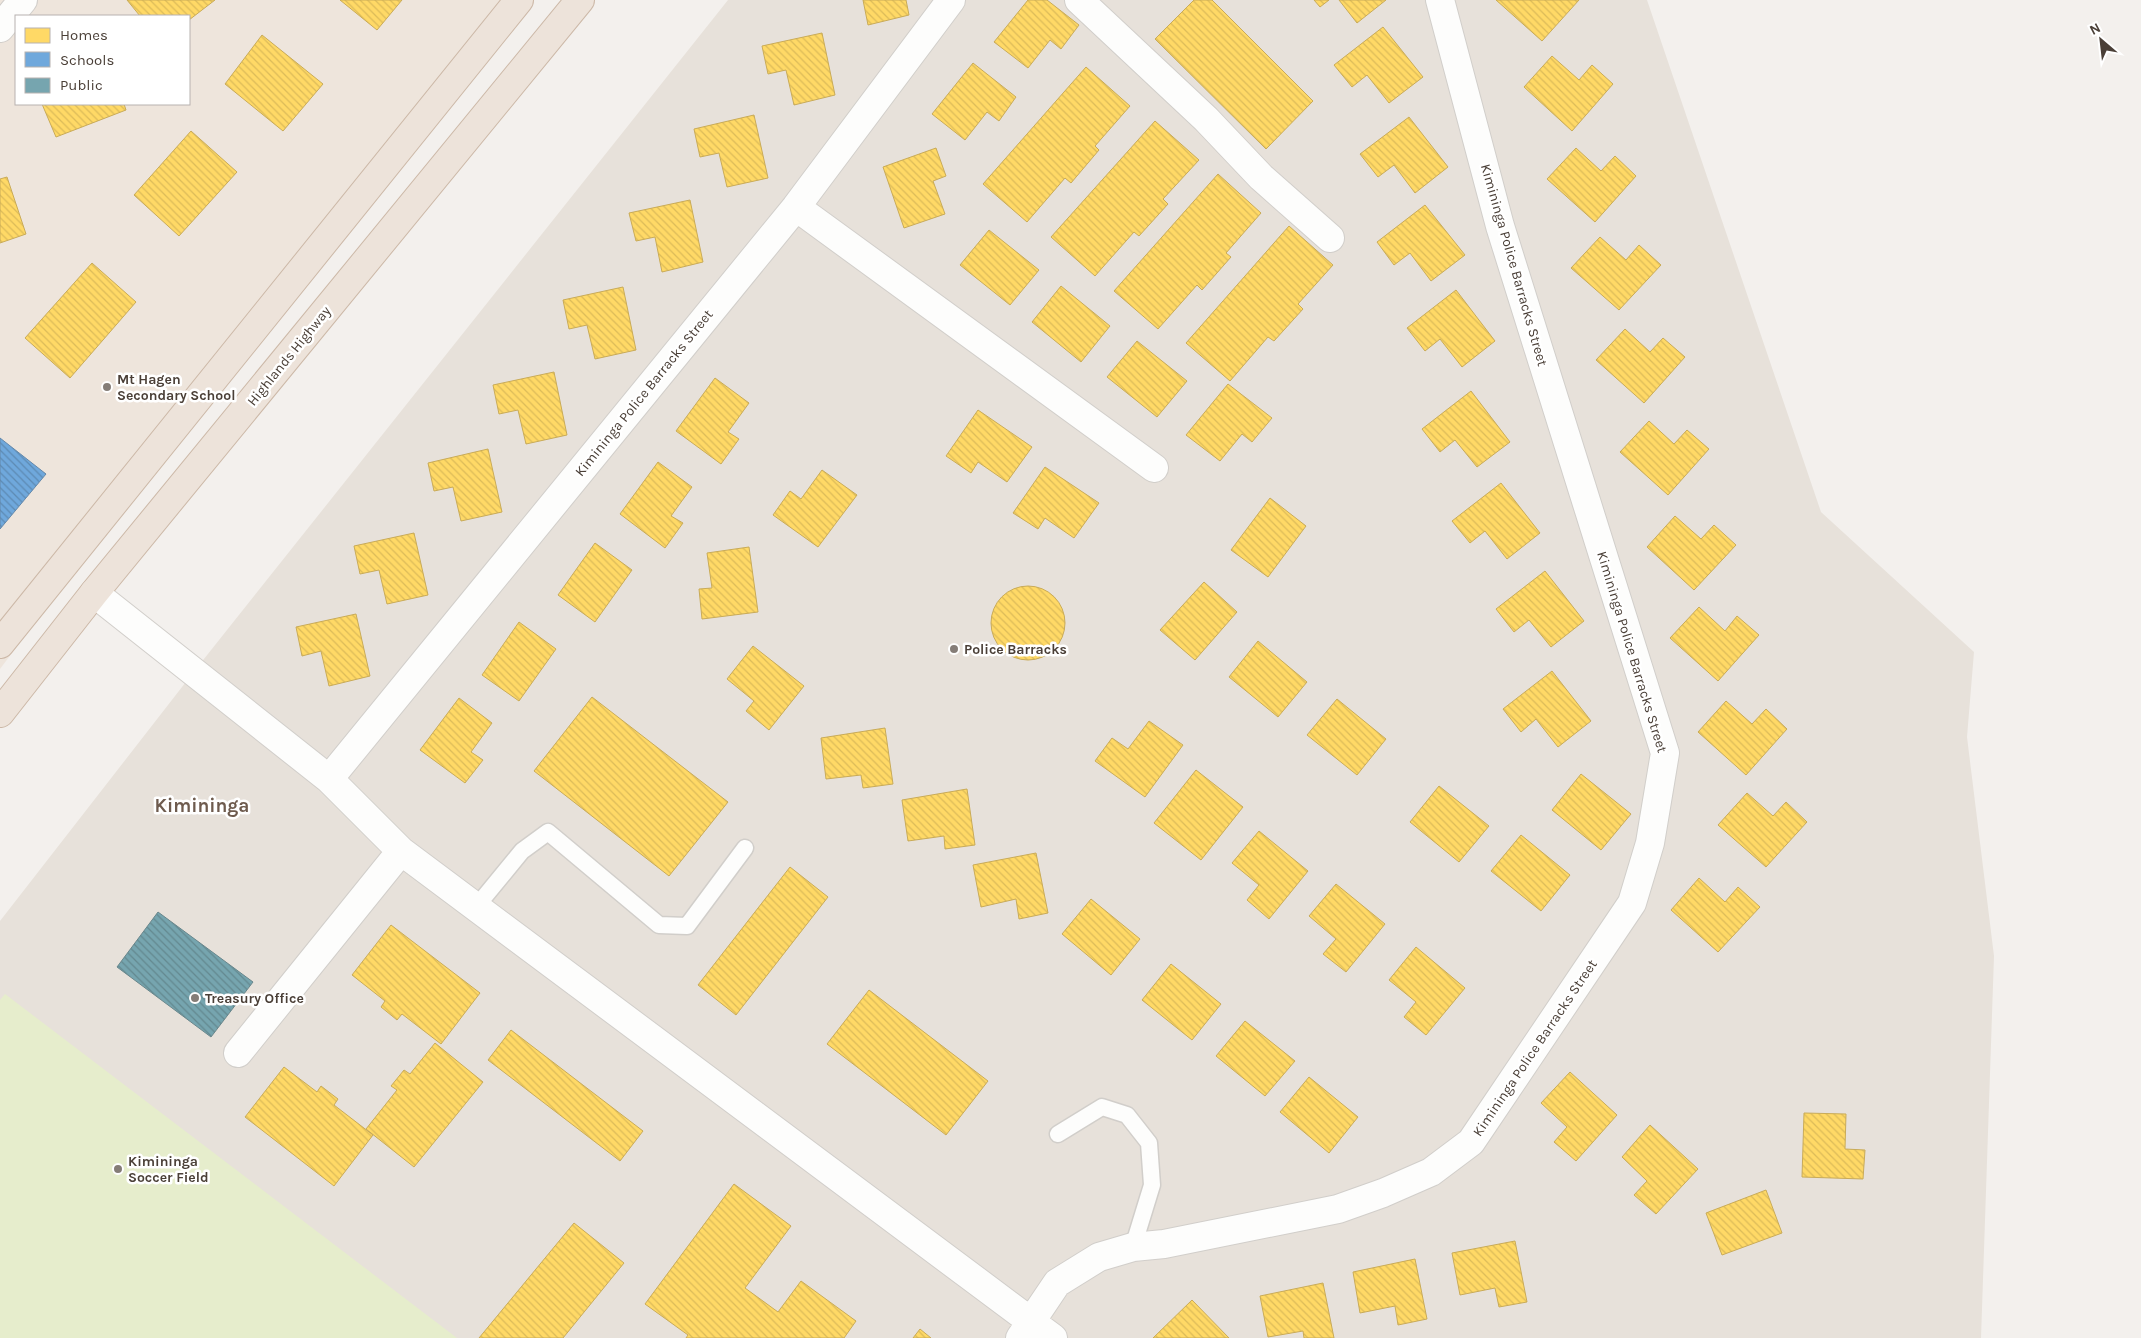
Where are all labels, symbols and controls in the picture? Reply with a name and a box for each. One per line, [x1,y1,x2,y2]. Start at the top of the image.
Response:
legend [15,15,190,105]
north arrow [2076,15,2126,65]
text: N [2087,19,2104,39]
text: Homes [60,26,108,44]
text: Schools [60,51,114,69]
text: Public [60,76,103,94]
street label: Kimininga Police Barracks Street [1477,162,1551,368]
street label: Highlands Highway [244,302,335,409]
street label: Kimininga Police Barracks Street [571,306,717,480]
place label: Mt Hagen Secondary School [117,371,235,404]
marker: Mt Hagen Secondary School [101,381,113,393]
street label: Kimininga Police Barracks Street [1593,549,1671,755]
place label: Police Barracks [964,641,1067,658]
marker: Police Barracks [948,643,960,655]
district label: Kimininga [154,795,250,817]
street label: Kimininga Police Barracks Street [1469,956,1601,1140]
place label: Treasury Office [205,990,304,1007]
marker: Treasury Office [189,992,201,1004]
place label: Kimininga Soccer Field [128,1153,209,1186]
marker: Kimininga Soccer Field [112,1163,124,1175]

